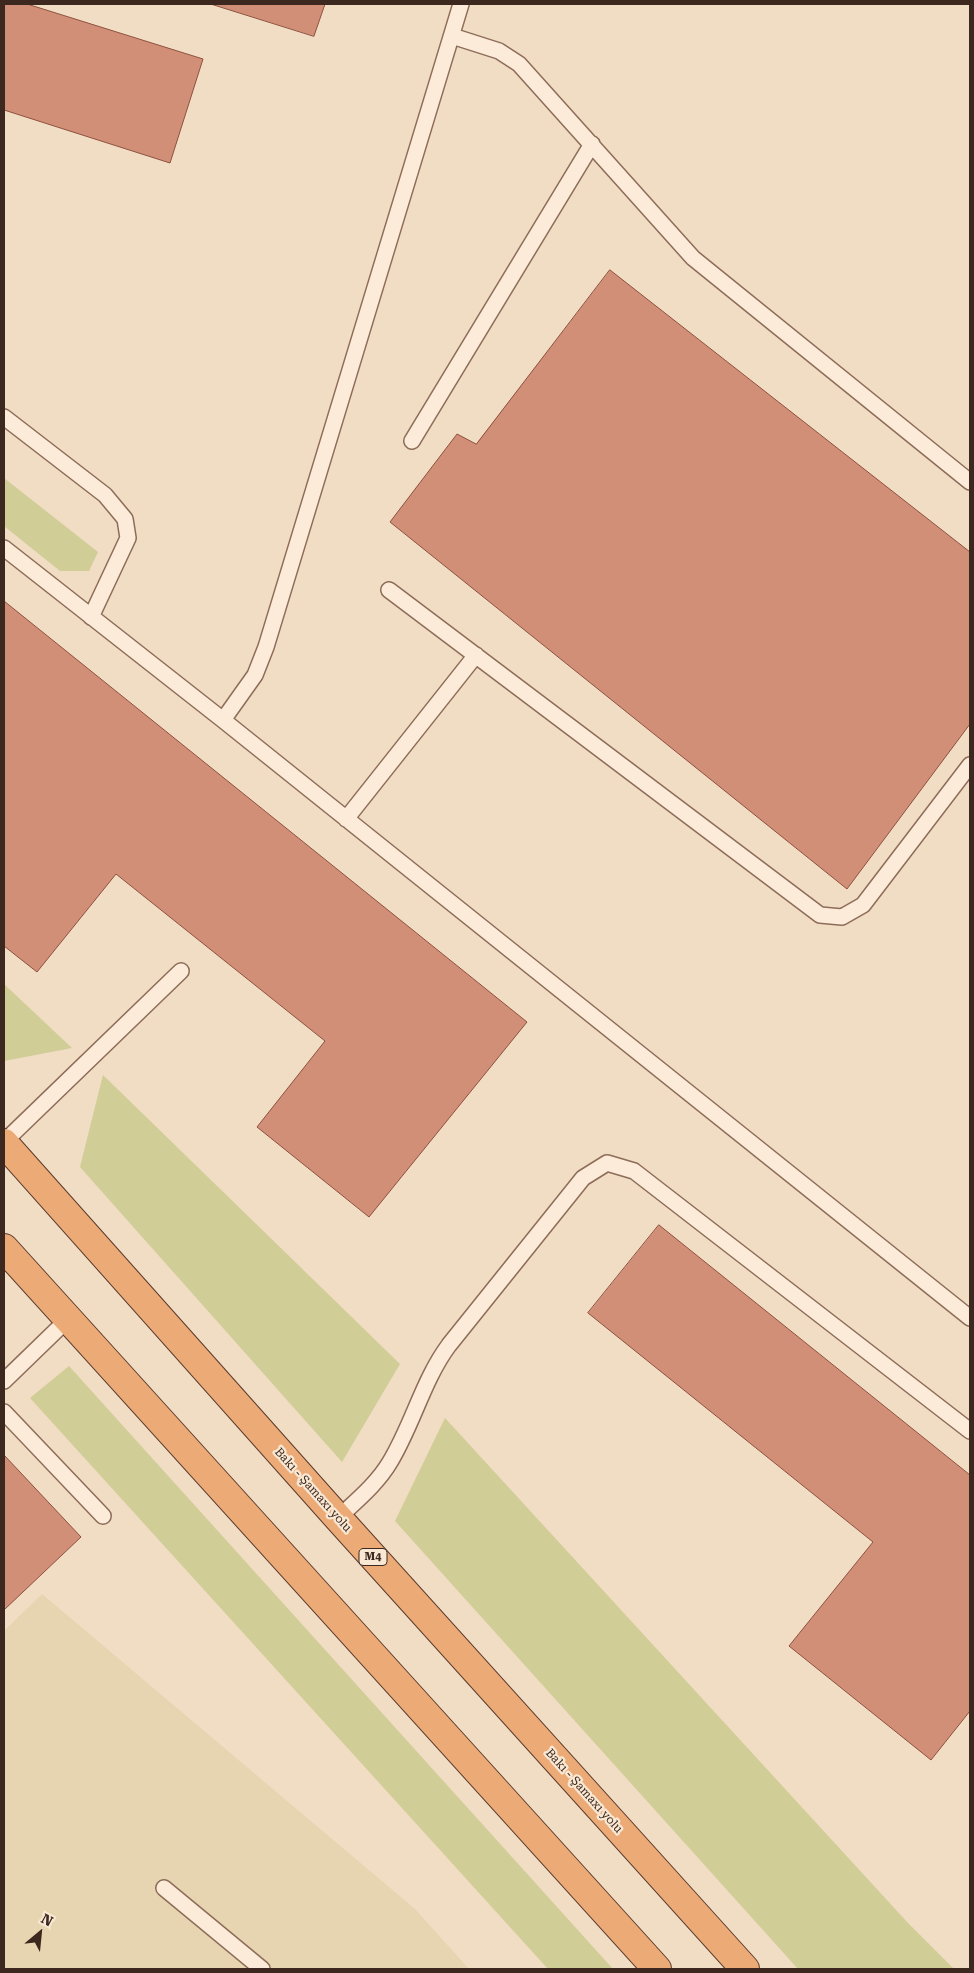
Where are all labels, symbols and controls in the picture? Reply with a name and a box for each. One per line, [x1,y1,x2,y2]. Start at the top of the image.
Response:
street label: Bakı - Şamaxı yolu [271,1445,355,1535]
road number: M4 [359,1548,387,1565]
street label: Bakı - Şamaxı yolu [542,1746,626,1836]
north arrow [15,1908,65,1958]
text: N [39,1910,56,1929]

